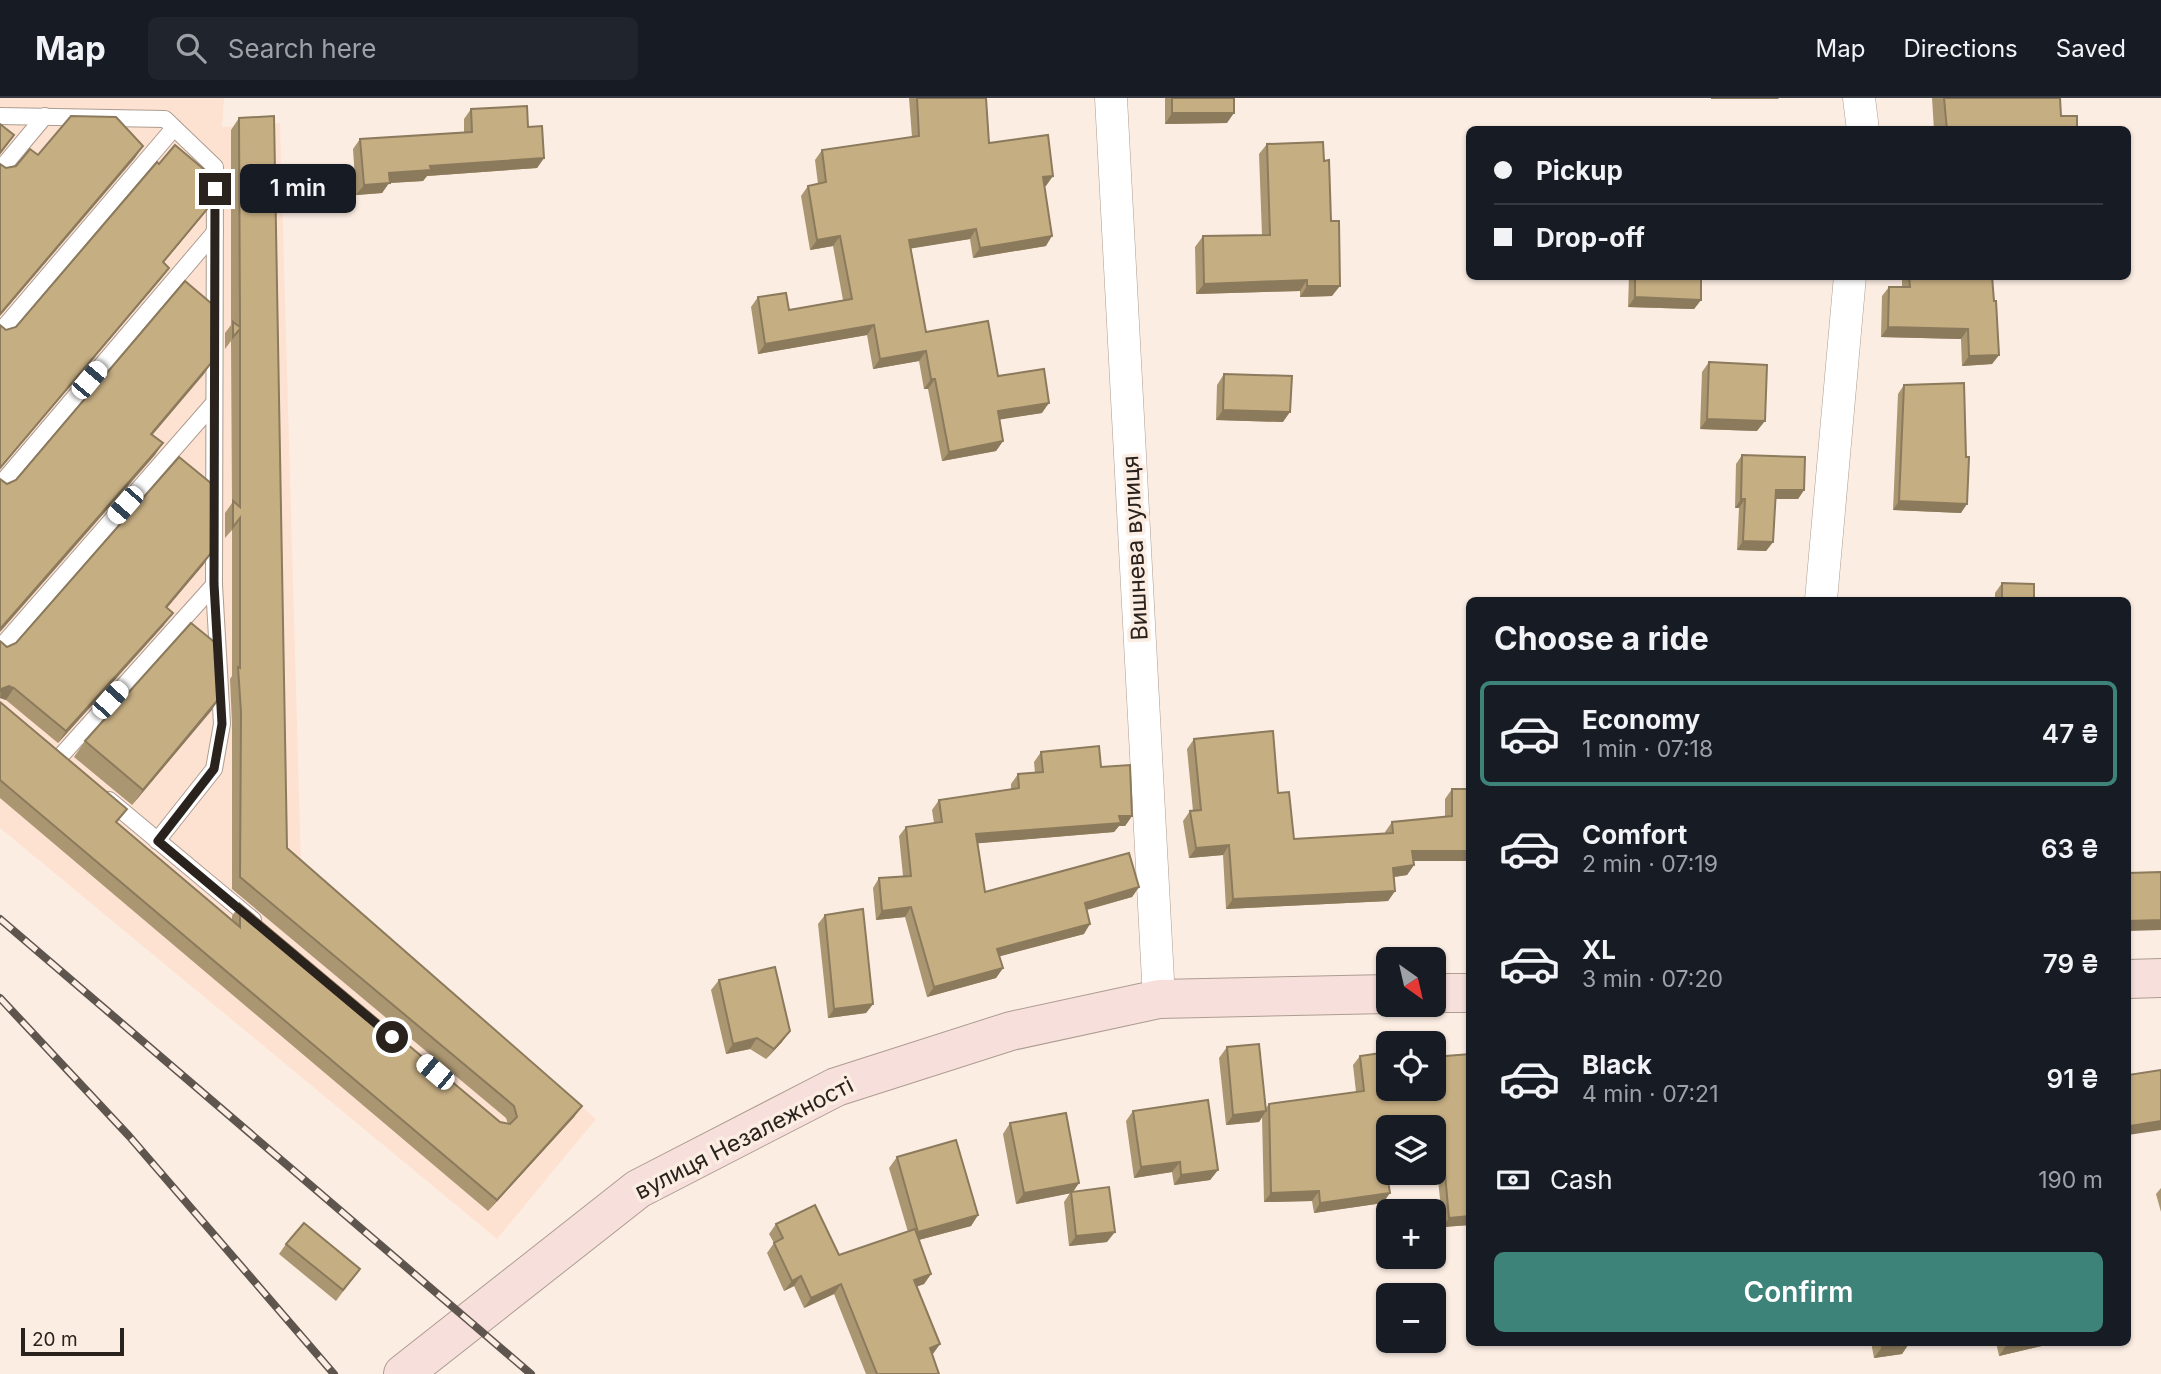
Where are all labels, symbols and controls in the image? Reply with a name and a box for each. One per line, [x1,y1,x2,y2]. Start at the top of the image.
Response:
search box [148,17,638,80]
text: Map [35,28,106,68]
icon: search [172,29,210,67]
text: Search here [228,33,376,64]
text: Map [1816,34,1865,63]
text: Directions [1903,34,2018,63]
text: Saved [2056,34,2126,63]
text: Pickup [1536,155,1623,186]
callout: 1 min [240,164,355,214]
route end [199,173,231,205]
text: 1 min [270,174,326,202]
text: Drop-off [1536,222,1645,253]
car [68,357,111,403]
street label: Вишнева вулиця [1116,455,1154,641]
car [104,482,147,528]
text: Choose a ride [1494,619,1709,658]
car [89,677,132,723]
icon: car [1498,702,1561,765]
text: Economy [1582,704,1700,735]
text: 47 ₴ [2042,718,2099,749]
text: 1 min · 07:18 [1582,735,1713,763]
icon: car [1498,817,1561,880]
text: Comfort [1582,819,1687,850]
text: 63 ₴ [2041,833,2099,864]
text: 2 min · 07:19 [1582,850,1718,878]
icon: car [1498,932,1561,995]
text: XL [1582,934,1616,965]
north arrow [1376,947,1446,1017]
map controls [1376,947,1446,1353]
text: 79 ₴ [2043,948,2099,979]
text: 3 min · 07:20 [1582,965,1723,993]
route start [376,1021,408,1053]
button: locate [1376,1031,1446,1101]
icon: car [1498,1047,1561,1110]
text: Black [1582,1049,1652,1080]
car [413,1050,458,1094]
text: 91 ₴ [2047,1063,2099,1094]
street label: вулиця Незалежності [630,1071,858,1205]
text: 4 min · 07:21 [1582,1080,1719,1108]
button: layers [1376,1115,1446,1185]
icon: cash [1494,1161,1532,1199]
text: Cash [1550,1164,1613,1195]
text: 190 m [2038,1166,2103,1194]
button: + [1376,1199,1446,1269]
button: Confirm [1494,1252,2103,1332]
button: − [1376,1283,1446,1353]
scale bar [21,1325,124,1357]
text: 20 m [32,1328,78,1351]

